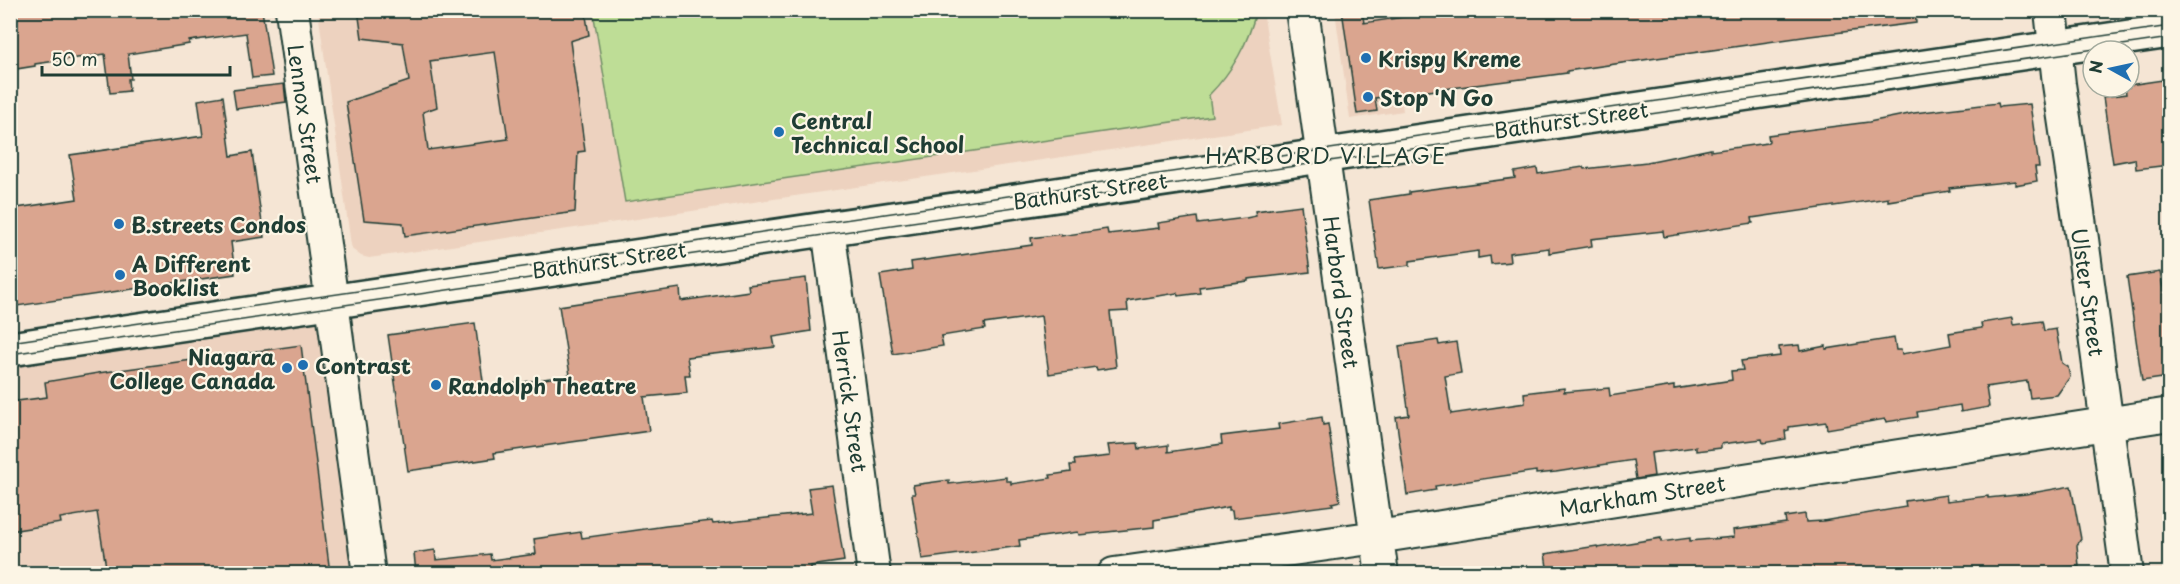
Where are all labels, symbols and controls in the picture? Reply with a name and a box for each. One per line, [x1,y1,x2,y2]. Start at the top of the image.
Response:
scale bar [42,39,230,77]
north arrow [2081,39,2141,99]
street label: Lennox Street [280,42,332,186]
place label: Krispy Kreme [1378,42,1521,74]
text: 50 m [51,45,98,72]
marker: Krispy Kreme [1359,51,1373,65]
text: N [2082,59,2108,75]
place label: Stop 'N Go [1380,81,1493,113]
marker: Stop 'N Go [1361,90,1375,104]
street label: Bathurst Street [1492,92,1650,146]
place label: Central Technical School [791,104,964,160]
marker: Central Technical School [772,125,786,139]
district label: HARBORD VILLAGE [1205,138,1447,171]
street label: Bathurst Street [1011,163,1169,217]
place label: B.streets Condos [131,208,306,240]
street label: Harbord Street [1315,214,1369,370]
marker: B.streets Condos [112,217,126,231]
street label: Ulster Street [2064,226,2114,358]
street label: Bathurst Street [530,232,688,286]
place label: A Different Booklist [131,247,251,303]
marker: A Different Booklist [113,268,127,282]
street label: Herrick Street [825,328,877,474]
place label: Niagara College Canada [110,340,275,396]
place label: Contrast [315,349,411,381]
marker: Contrast [296,358,310,372]
marker: Niagara College Canada [280,361,294,375]
place label: Randolph Theatre [448,369,636,401]
marker: Randolph Theatre [429,378,443,392]
street label: Markham Street [1557,466,1727,524]

